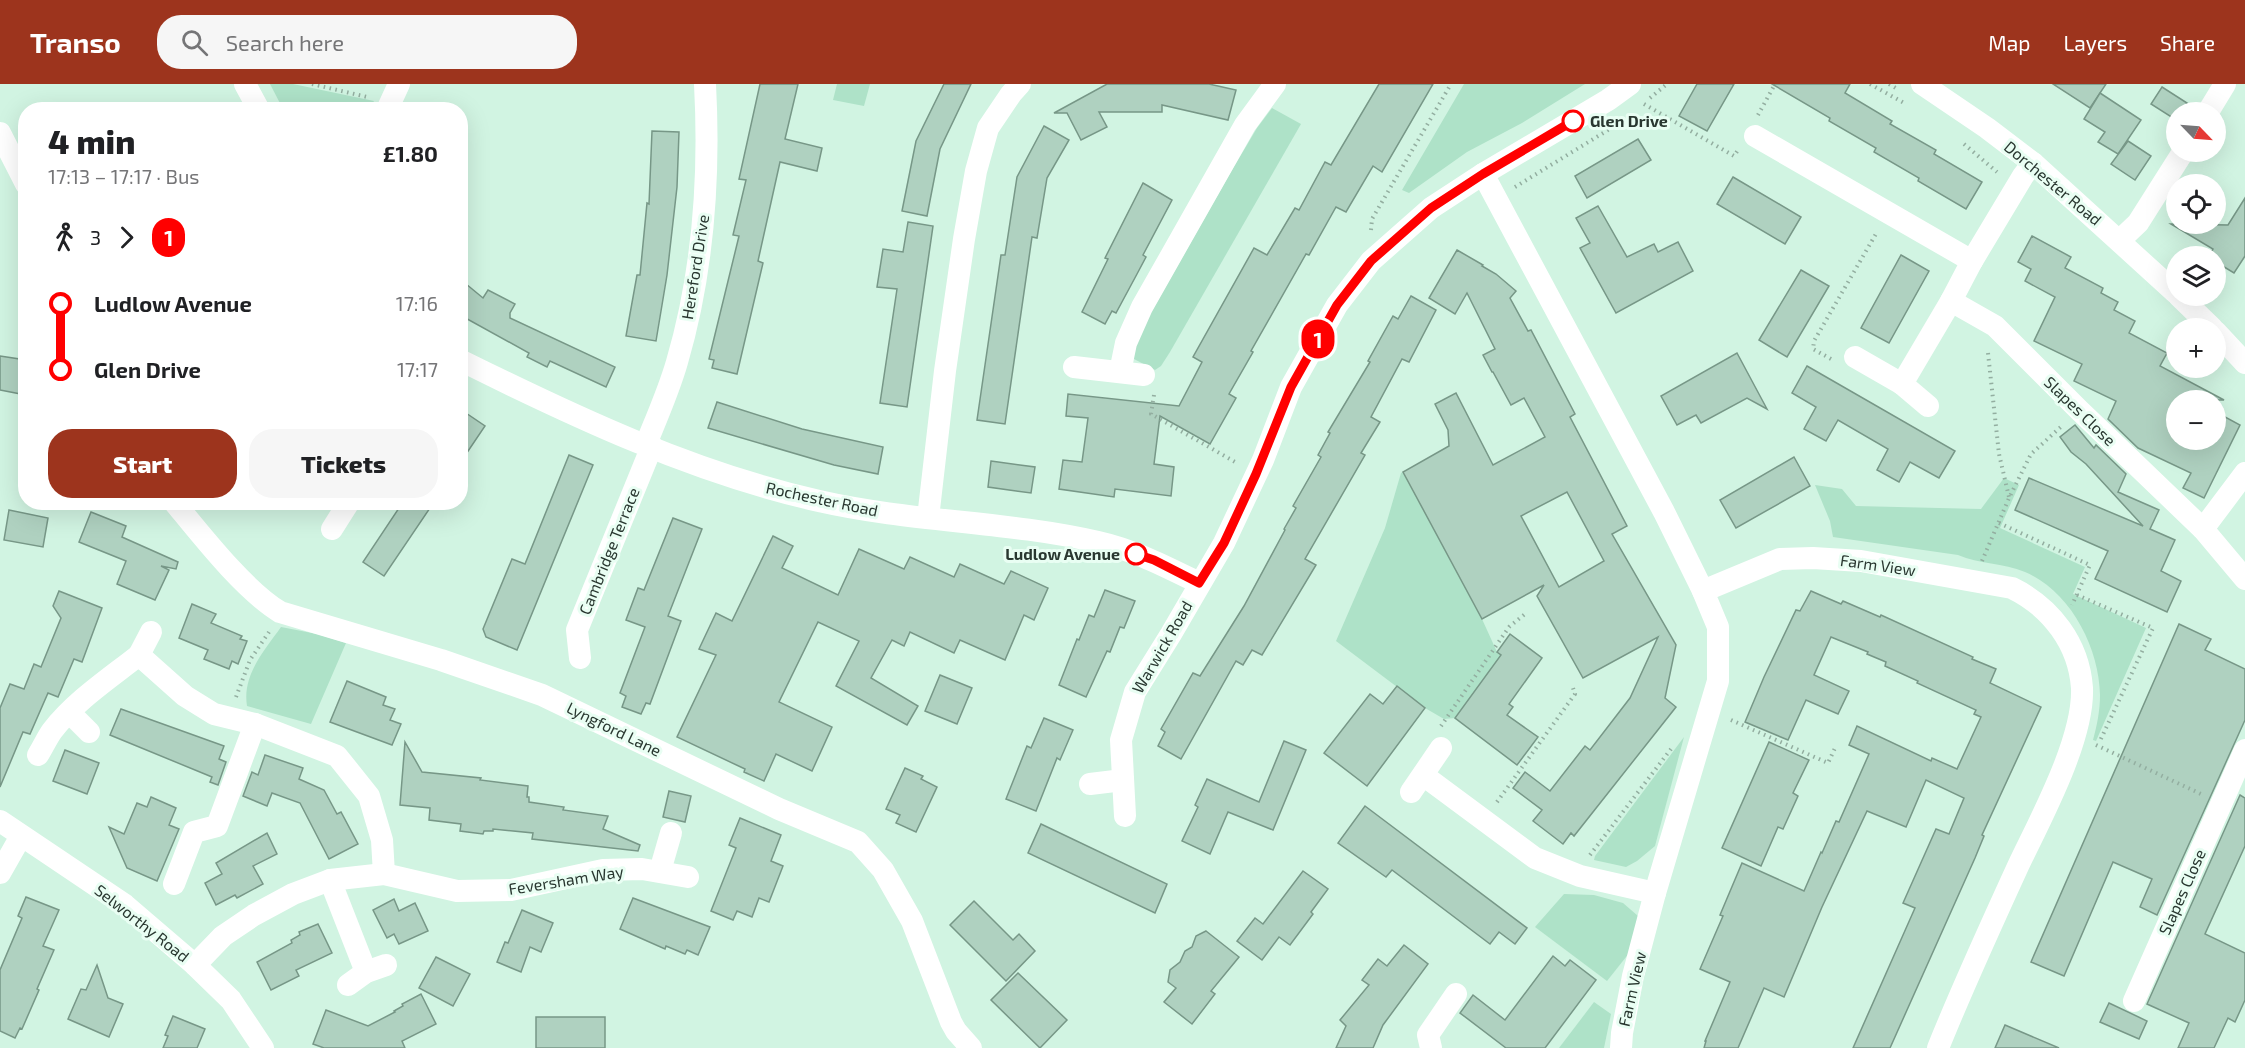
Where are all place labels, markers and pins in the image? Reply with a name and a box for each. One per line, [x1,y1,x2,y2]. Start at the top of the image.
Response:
marker: Glen Drive [1562,110,1584,132]
place label: Glen Drive [1590,111,1668,130]
marker: Ludlow Avenue [1125,543,1147,565]
place label: Ludlow Avenue [1005,544,1120,563]

